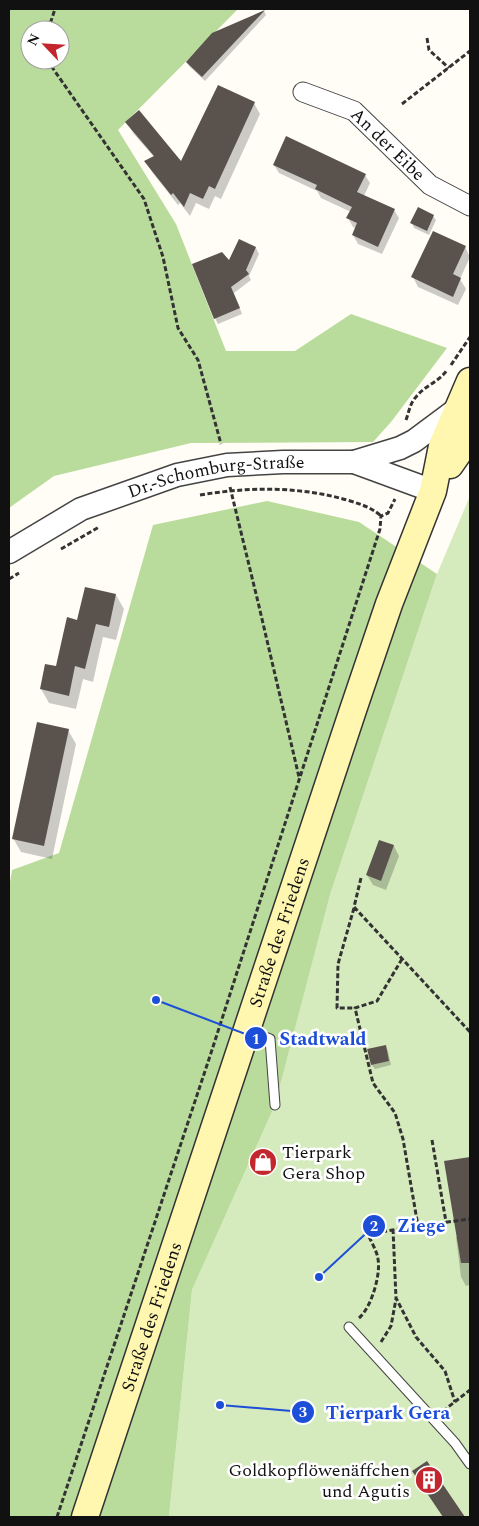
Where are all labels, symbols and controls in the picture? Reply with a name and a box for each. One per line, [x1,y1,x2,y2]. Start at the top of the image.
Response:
north arrow [20,20,70,70]
text: N [22,30,46,49]
street label: An der Eibe [344,102,431,187]
street label: Dr.-Schomburg-Straße [124,449,304,506]
street label: Straße des Friedens [242,854,317,1011]
callout: Stadtwald [244,1021,376,1055]
text: Stadtwald [279,1025,367,1054]
text: 1 [252,1028,260,1051]
place label: Tierpark Gera Shop [282,1139,365,1187]
shop icon: Tierpark Gera Shop [248,1147,278,1177]
callout: Ziege [361,1209,455,1243]
text: Ziege [397,1212,445,1241]
text: 2 [370,1215,378,1238]
street label: Straße des Friedens [114,1238,189,1396]
callout: Tierpark Gera [291,1395,460,1429]
text: Tierpark Gera [326,1399,450,1428]
text: 3 [299,1401,307,1424]
place label: Goldkopflöwenäffchen und Agutis [228,1457,410,1505]
building icon: Goldkopflöwenäffchen und Agutis [414,1465,444,1495]

